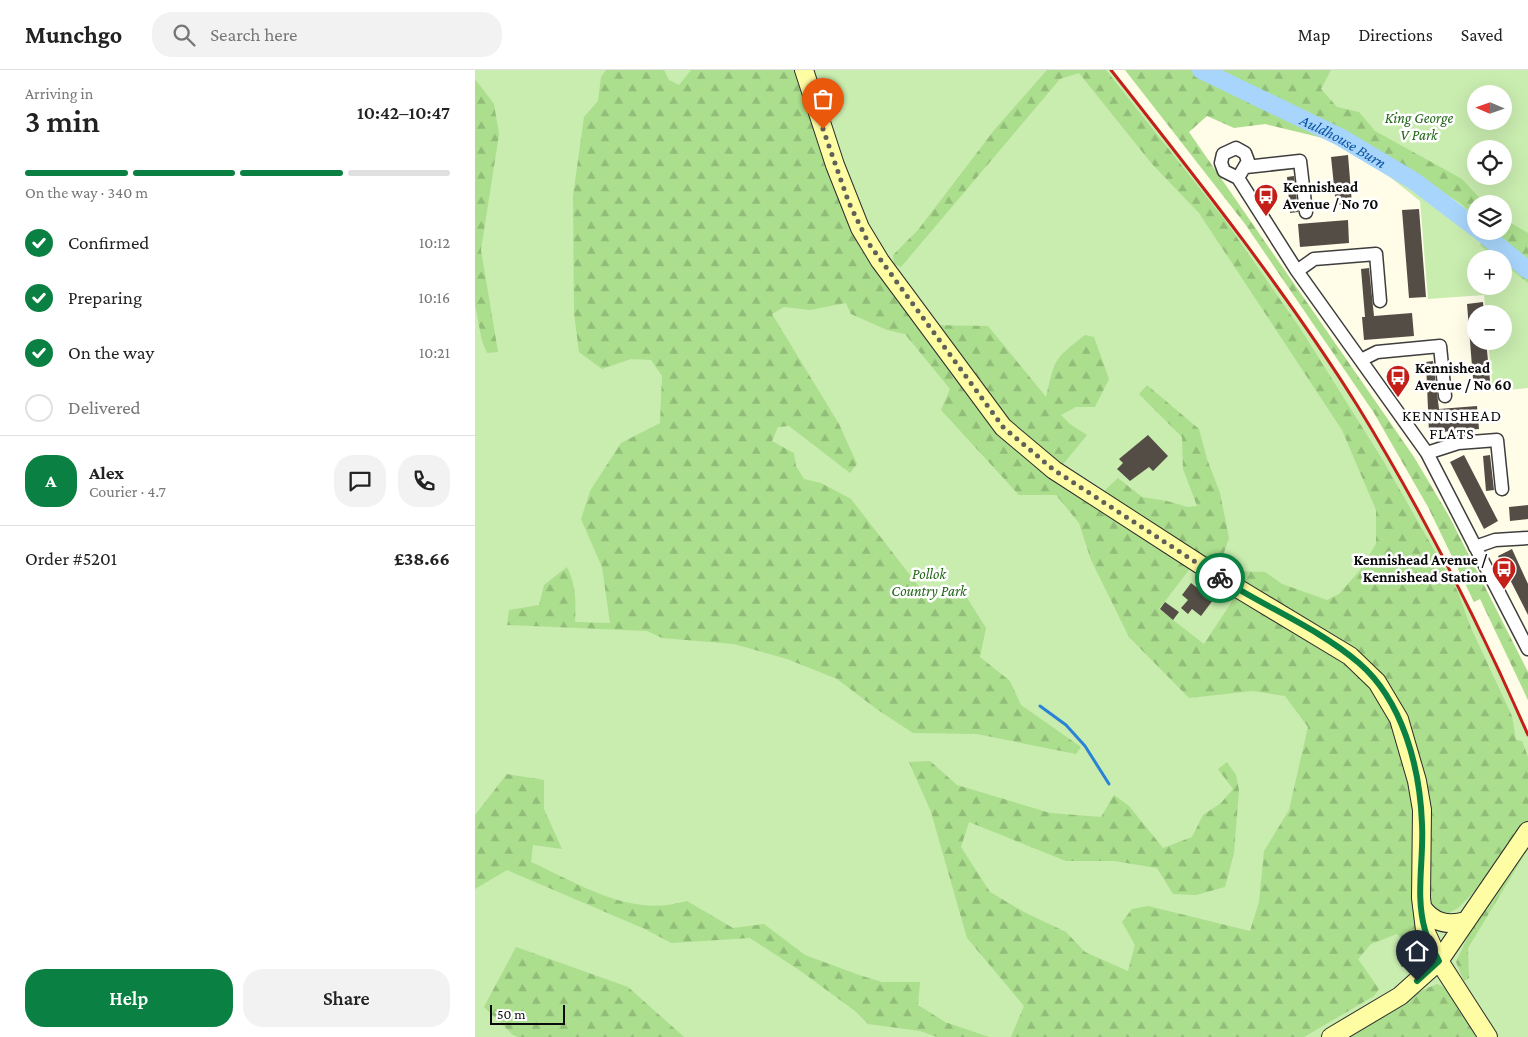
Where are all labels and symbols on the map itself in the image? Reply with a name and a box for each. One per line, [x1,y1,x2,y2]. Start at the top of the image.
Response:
pin [802,78,844,129]
north arrow [1467,85,1513,130]
park label: King George V Park [1385,110,1454,143]
water label: Auldhouse Burn [1296,111,1389,172]
place label: Kennishead Avenue / No 70 [1282,179,1378,212]
bus stop icon: Kennishead Avenue / No 70 [1253,183,1279,217]
place label: Kennishead Avenue / No 60 [1414,360,1512,393]
bus stop icon: Kennishead Avenue / No 60 [1385,364,1411,398]
district label: KENNISHEAD FLATS [1402,407,1502,442]
place label: Kennishead Avenue / Kennishead Station [1353,552,1488,585]
courier [1195,553,1245,603]
bus stop icon: Kennishead Avenue / Kennishead Station [1491,556,1517,590]
park label: Pollok Country Park [891,566,968,600]
pin [1396,930,1438,981]
scale bar [490,1002,565,1025]

